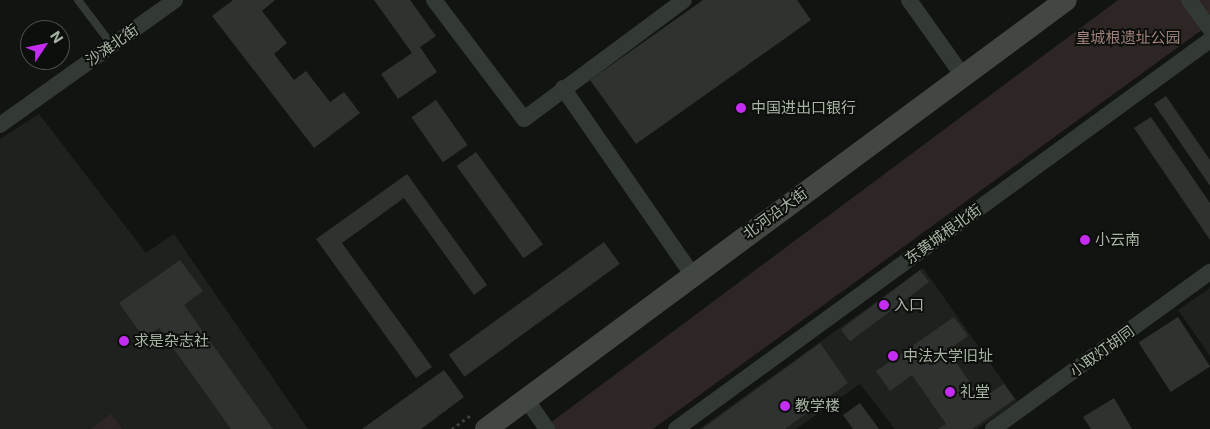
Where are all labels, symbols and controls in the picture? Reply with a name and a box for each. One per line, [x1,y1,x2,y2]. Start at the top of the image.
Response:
north arrow [20,20,70,70]
street label: 沙滩北街 [82,20,142,70]
text: N [47,28,67,46]
park label: 皇城根遗址公园 [1076,29,1180,47]
place label: 中国进出口银行 [751,99,856,117]
marker: 中国进出口银行 [735,102,747,114]
street label: 北河沿大街 [739,184,811,242]
street label: 东黄城根北街 [901,200,985,268]
place label: 小云南 [1095,231,1140,249]
marker: 小云南 [1079,234,1091,246]
place label: 入口 [894,296,924,314]
marker: 入口 [878,299,890,311]
street label: 小取灯胡同 [1066,322,1138,380]
place label: 求是杂志社 [134,332,209,350]
marker: 求是杂志社 [118,335,130,347]
place label: 中法大学旧址 [903,347,993,365]
marker: 中法大学旧址 [887,350,899,362]
place label: 礼堂 [960,383,990,401]
marker: 礼堂 [944,386,956,398]
place label: 教学楼 [795,397,840,415]
marker: 教学楼 [779,400,791,412]

